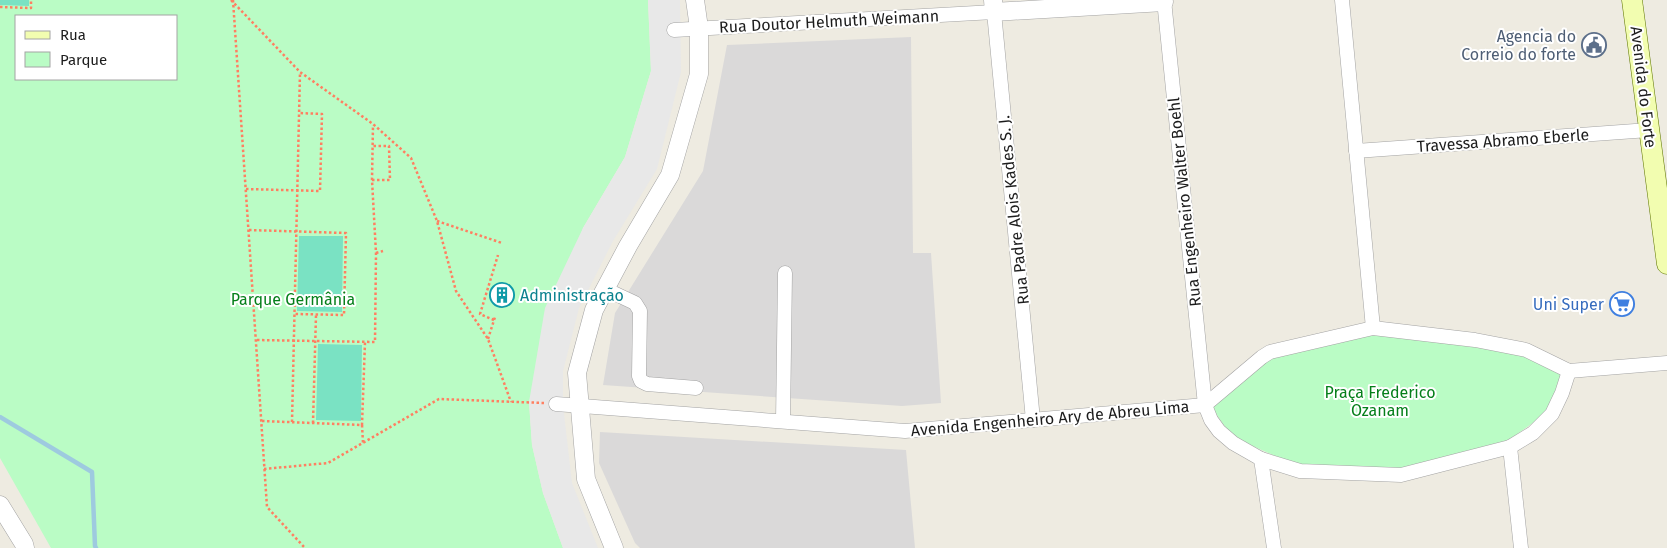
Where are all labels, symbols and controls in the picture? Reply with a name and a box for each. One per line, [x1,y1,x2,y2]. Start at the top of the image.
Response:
street label: Rua Doutor Helmuth Weimann [719,6,940,37]
legend [15,15,178,80]
street label: Avenida do Forte [1627,25,1660,149]
text: Rua [60,26,86,44]
place label: Agencia do Correio do forte [1461,27,1576,64]
public building icon: Agencia do Correio do forte [1581,32,1607,58]
text: Parque [60,51,107,69]
street label: Rua Engenheiro Walter Boehl [1164,96,1205,307]
street label: Rua Padre Alois Kades S. J. [994,114,1033,306]
street label: Travessa Abramo Eberle [1416,125,1590,156]
building icon: Administração [489,282,515,308]
place label: Administração [520,286,624,306]
park label: Parque Germânia [231,290,355,309]
supermarket icon: Uni Super [1609,291,1635,317]
place label: Uni Super [1533,295,1605,314]
park label: Praça Frederico Ozanam [1324,383,1436,420]
street label: Avenida Engenheiro Ary de Abreu Lima [910,397,1190,440]

